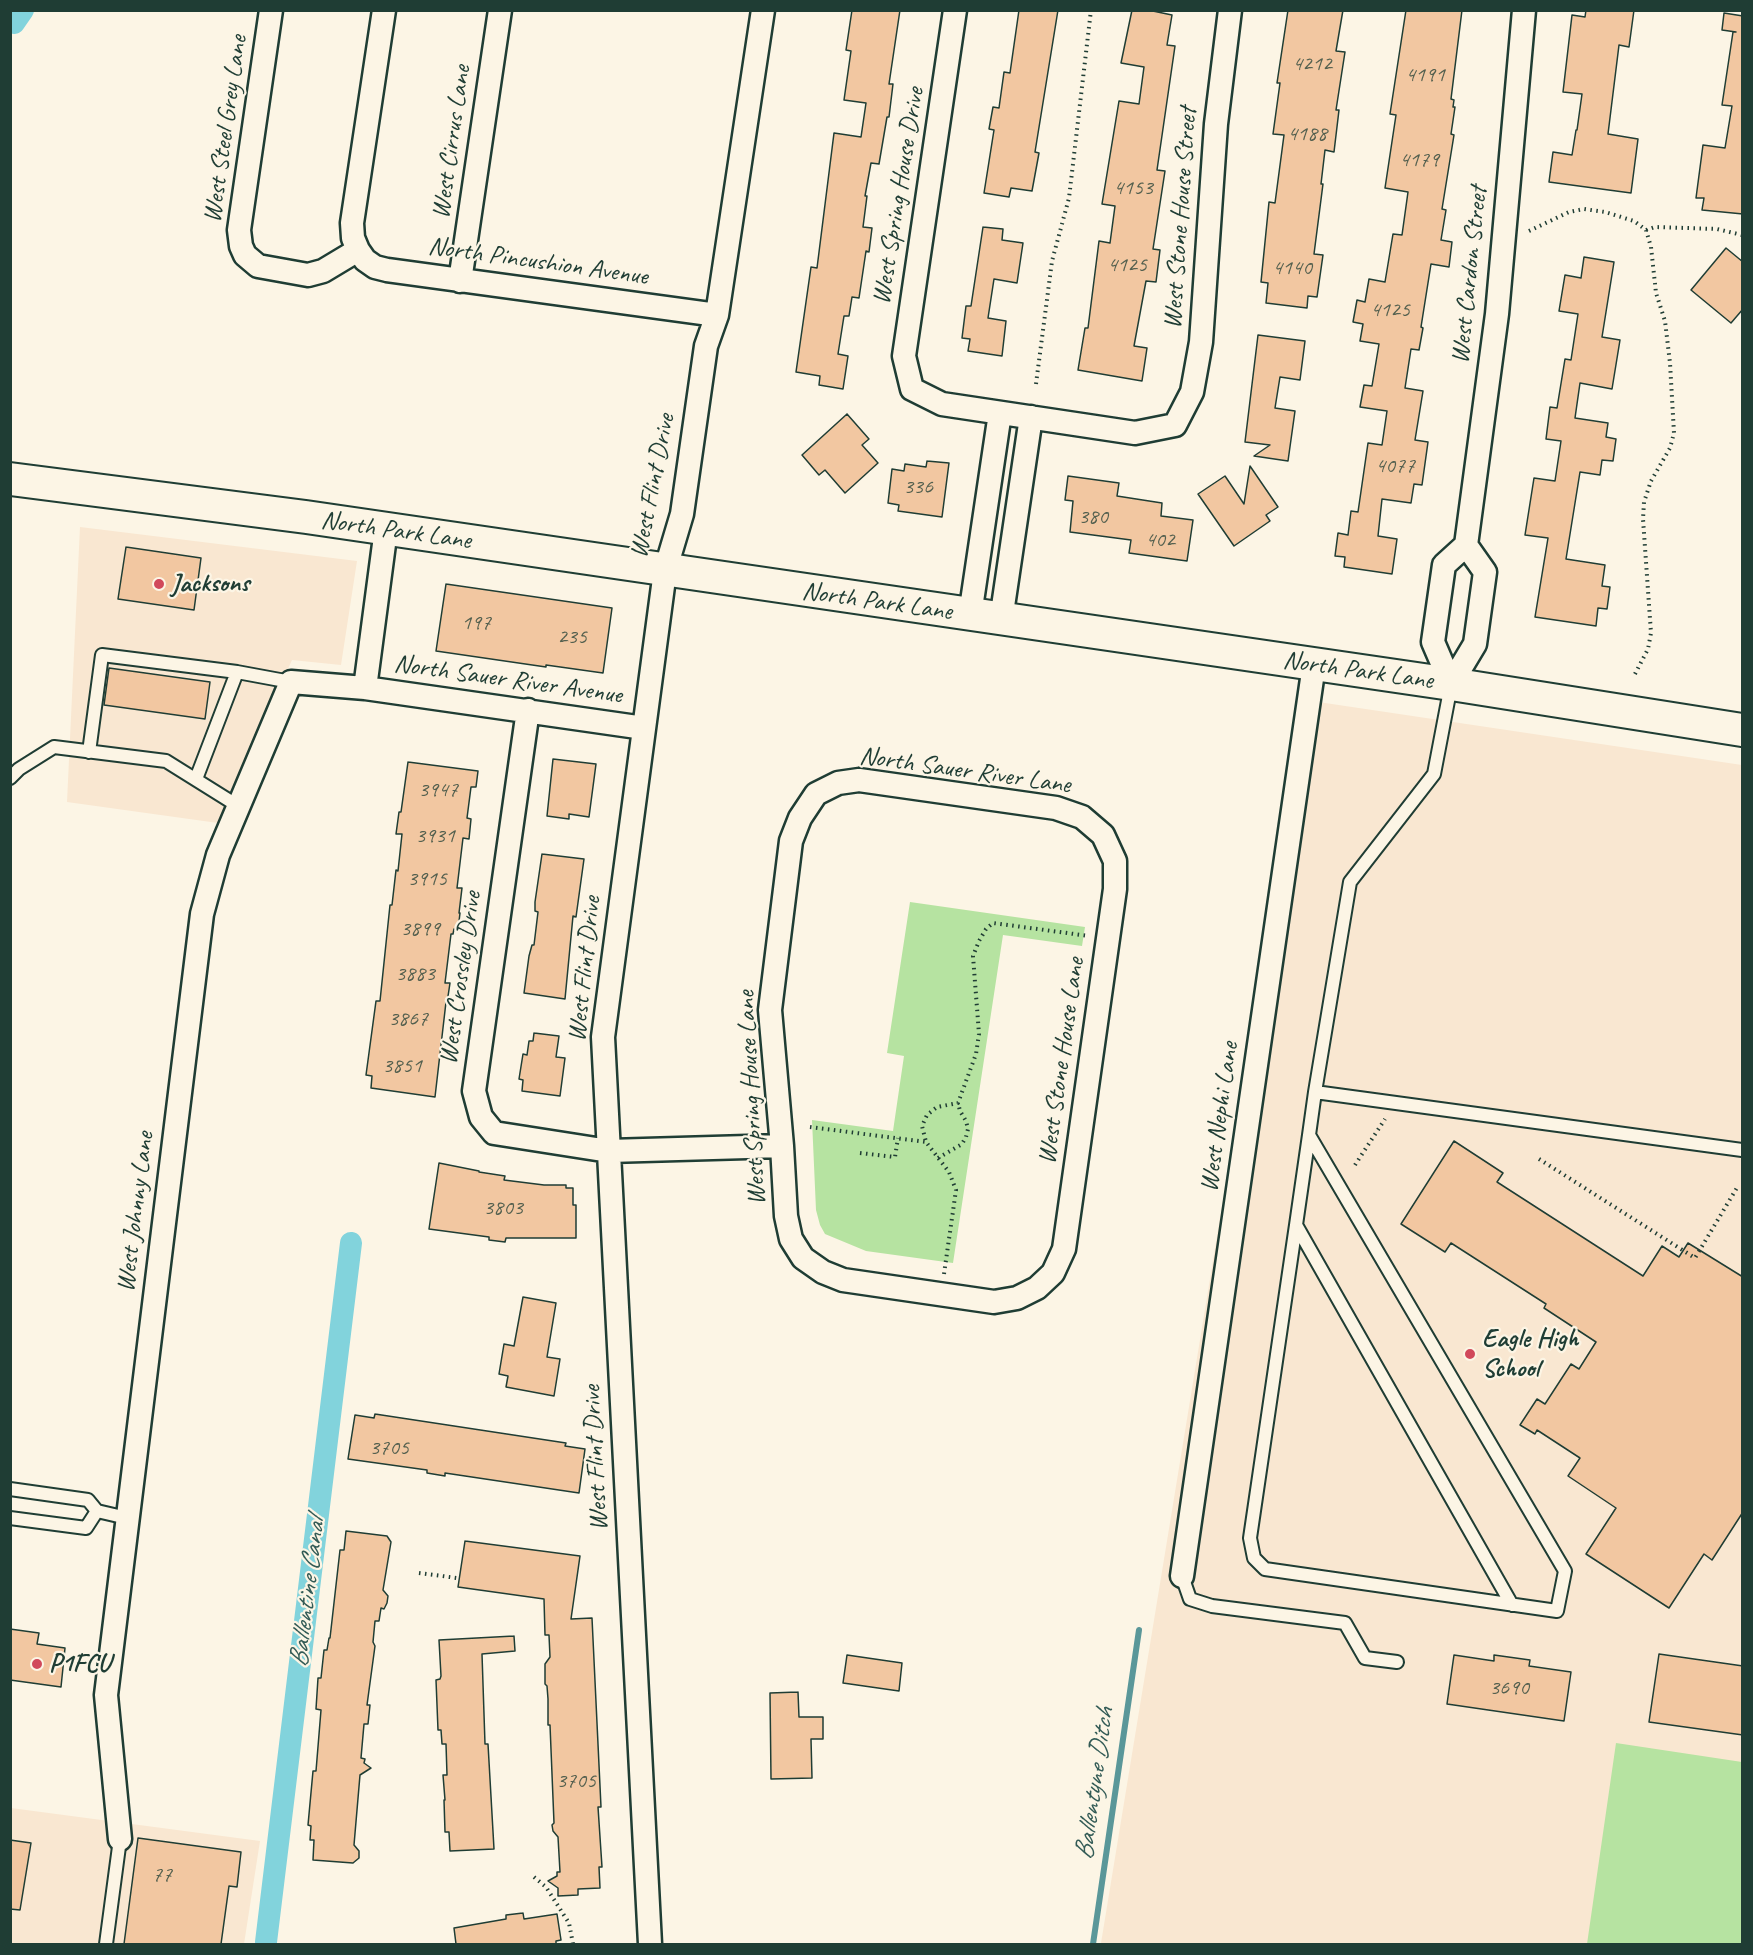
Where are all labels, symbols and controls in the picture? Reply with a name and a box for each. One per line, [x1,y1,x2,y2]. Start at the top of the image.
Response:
street label: West Steel Grey Lane [197,33,255,225]
house number: 4212 [1292,51,1332,77]
house number: 4191 [1405,62,1445,88]
street label: West Cirrus Lane [426,63,478,221]
street label: West Spring House Drive [866,85,932,307]
street label: West Stone House Street [1158,106,1204,330]
house number: 4188 [1287,121,1327,147]
house number: 4179 [1399,147,1439,173]
house number: 4153 [1113,175,1153,201]
street label: West Cardon Street [1445,185,1495,365]
street label: North Pincushion Avenue [426,231,650,293]
house number: 4125 [1107,252,1147,278]
house number: 4140 [1272,255,1312,281]
house number: 4125 [1370,297,1410,323]
street label: West Flint Drive [624,411,682,561]
house number: 4077 [1375,453,1415,479]
house number: 336 [903,474,933,500]
house number: 380 [1078,504,1108,530]
street label: North Park Lane [319,505,473,557]
house number: 402 [1145,527,1175,553]
place label: Jacksons [171,568,249,600]
street label: North Park Lane [800,576,954,628]
marker: Jacksons [152,577,166,591]
house number: 197 [461,610,491,636]
house number: 235 [557,624,587,650]
street label: North Park Lane [1281,645,1435,697]
street label: North Sauer River Avenue [392,649,624,711]
street label: North Sauer River Lane [858,741,1072,801]
house number: 3947 [418,777,458,803]
house number: 3931 [415,823,455,849]
house number: 3915 [407,866,447,892]
street label: West Crossley Drive [433,889,489,1067]
street label: West Flint Drive [562,895,608,1043]
house number: 3899 [400,916,440,942]
street label: West Stone House Lane [1032,956,1092,1166]
house number: 3883 [395,961,435,987]
street label: West Spring House Lane [731,990,773,1206]
house number: 3867 [388,1006,428,1032]
street label: West Nephi Lane [1194,1040,1246,1194]
house number: 3851 [382,1053,422,1079]
street label: West Johnny Lane [111,1130,161,1294]
house number: 3803 [483,1195,523,1221]
place label: Eagle High School [1482,1323,1578,1384]
marker: Eagle High School [1463,1347,1477,1361]
street label: West Flint Drive [577,1384,615,1532]
house number: 3705 [369,1435,409,1461]
water label: Ballentine Canal [283,1517,333,1669]
place label: P1FCU [49,1648,110,1680]
marker: P1FCU [30,1657,44,1671]
house number: 3690 [1489,1675,1529,1701]
water label: Ballentyne Ditch [1068,1706,1122,1862]
house number: 3705 [556,1768,596,1794]
house number: 77 [152,1862,172,1888]

